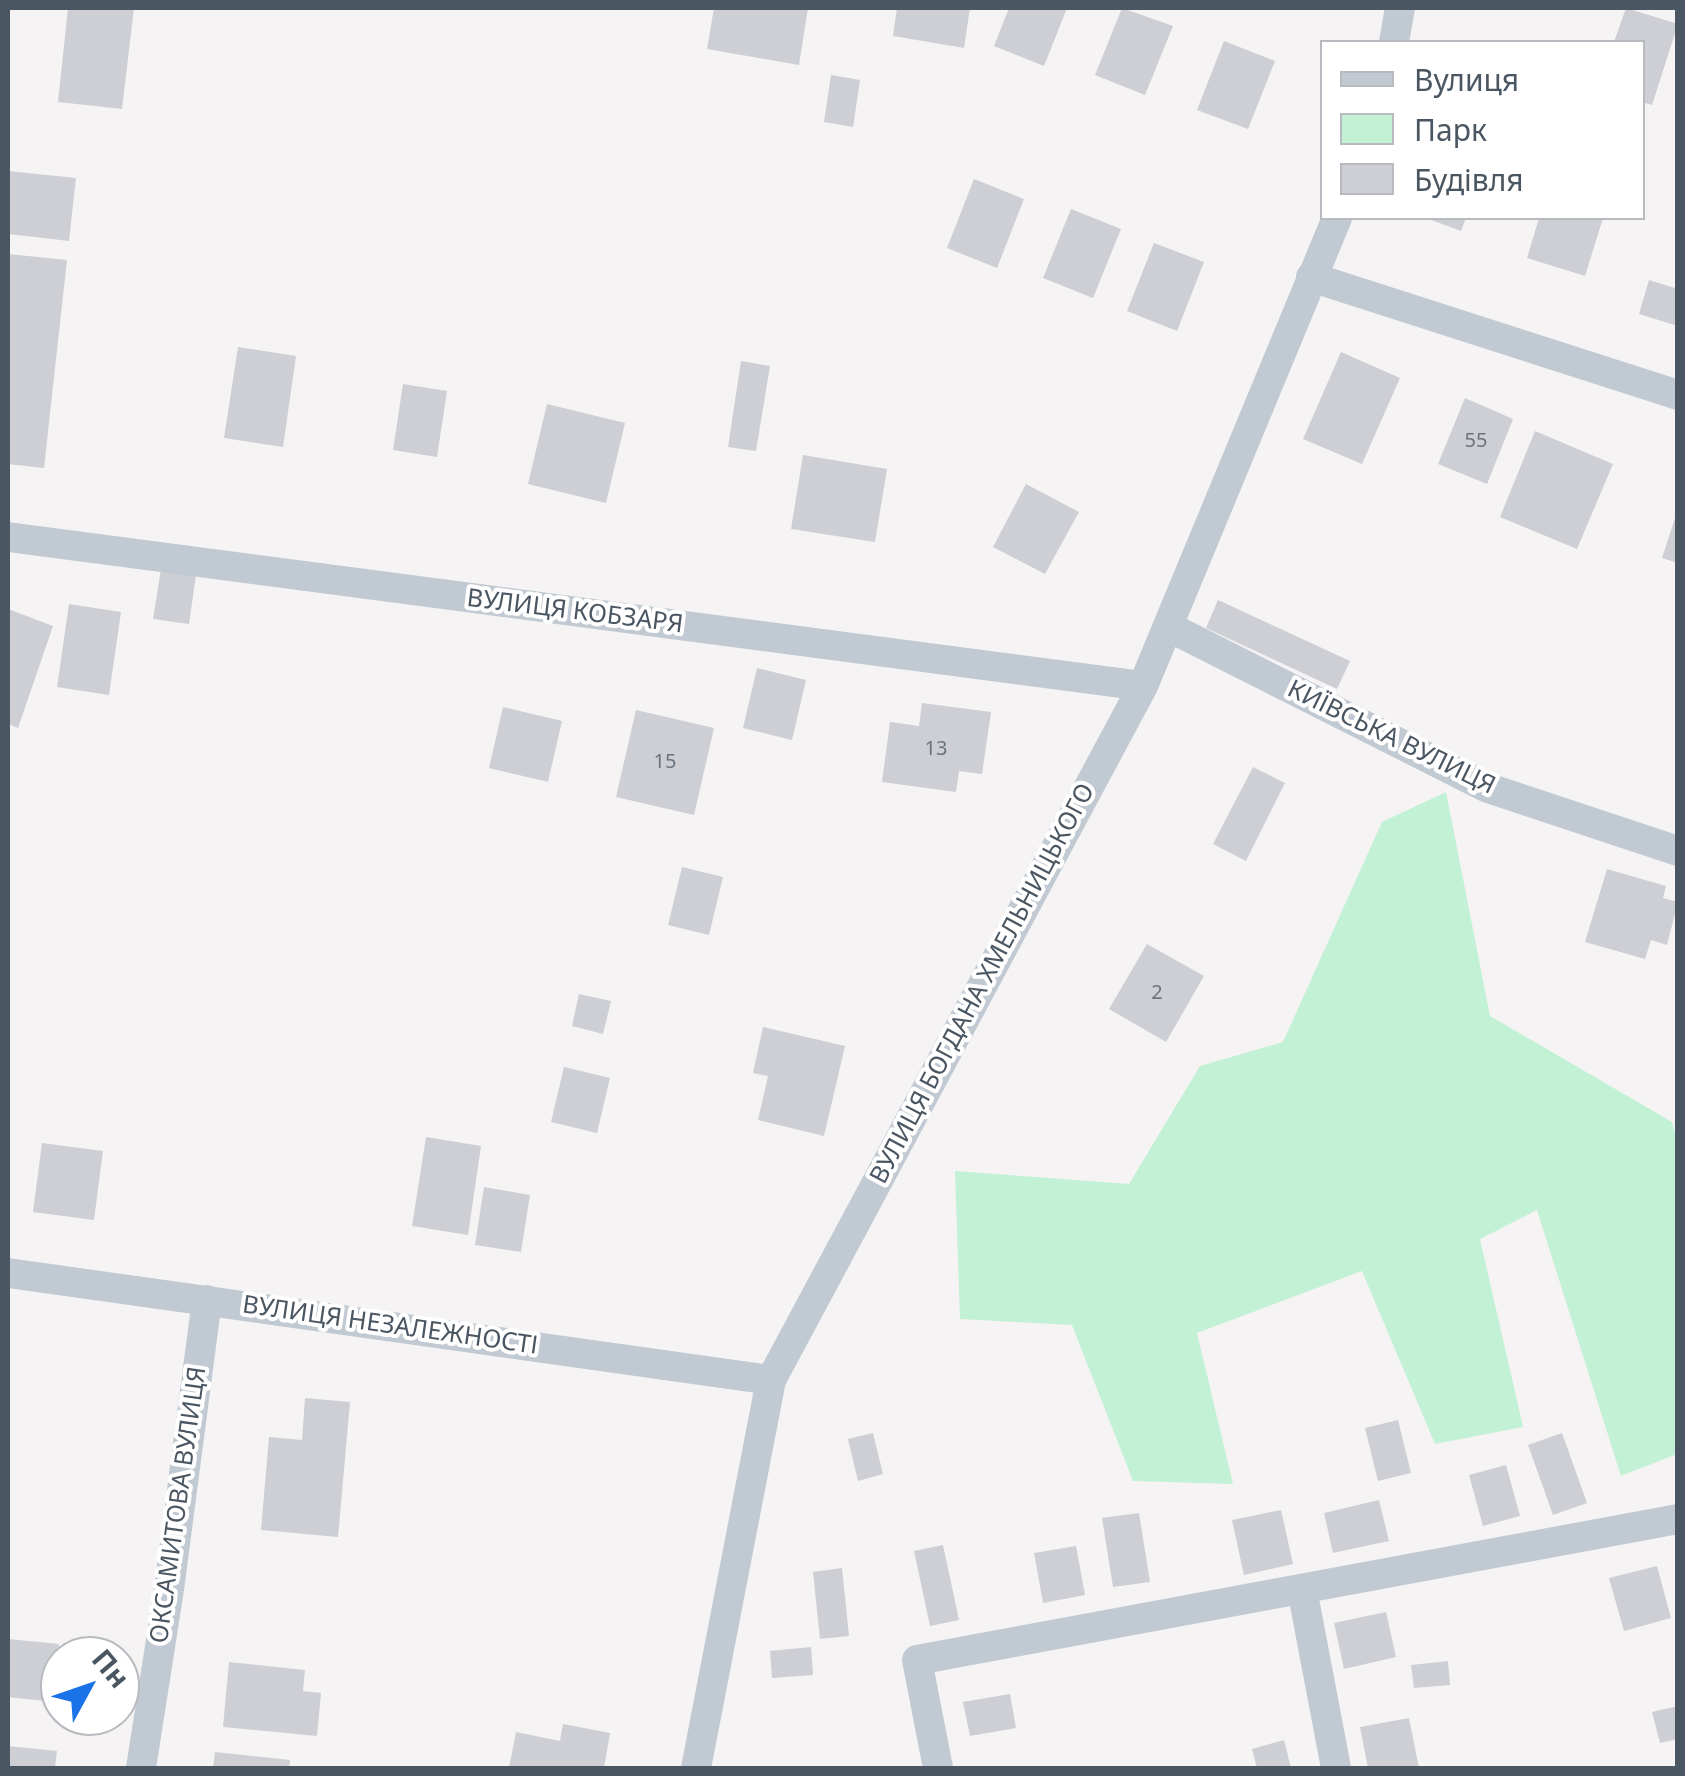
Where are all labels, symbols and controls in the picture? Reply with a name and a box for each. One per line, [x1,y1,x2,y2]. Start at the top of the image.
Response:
legend [1320,40,1645,220]
text: Вулиця [1414,59,1519,100]
text: Парк [1414,109,1487,150]
text: Будівля [1414,159,1524,200]
house number: 55 [1465,429,1487,453]
street label: ВУЛИЦЯ КОБЗАРЯ [465,584,685,640]
street label: КИЇВСЬКА ВУЛИЦЯ [1282,675,1500,801]
house number: 13 [925,737,947,761]
house number: 15 [654,750,676,774]
street label: ВУЛИЦЯ БОГДАНА ХМЕЛЬНИЦЬКОГО [864,779,1102,1189]
house number: 2 [1151,981,1163,1005]
street label: ВУЛИЦЯ НЕЗАЛЕЖНОСТІ [240,1290,540,1362]
street label: ОКСАМИТОВА ВУЛИЦЯ [145,1365,213,1645]
north arrow [40,1636,140,1736]
text: Пн [84,1641,139,1695]

